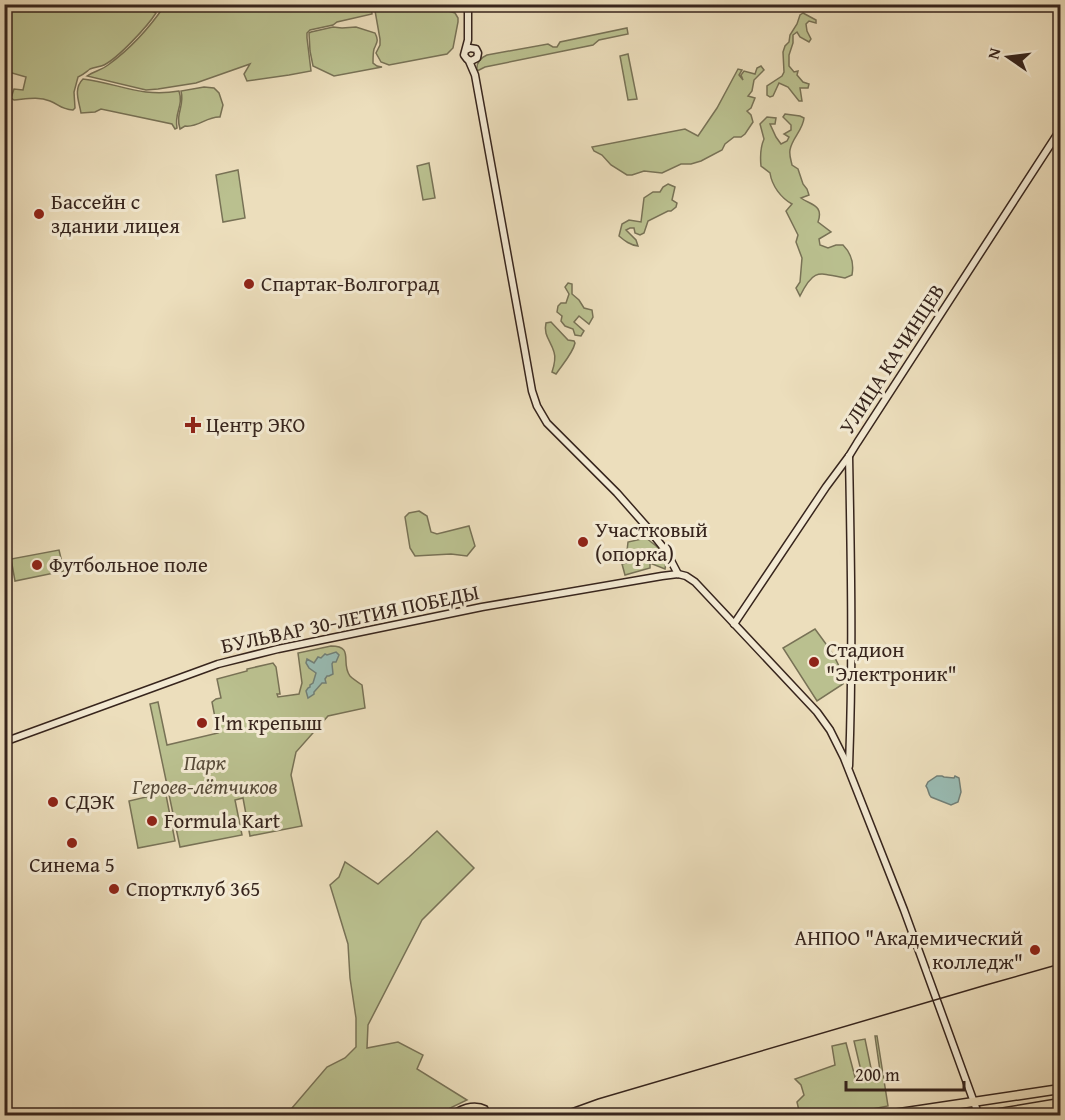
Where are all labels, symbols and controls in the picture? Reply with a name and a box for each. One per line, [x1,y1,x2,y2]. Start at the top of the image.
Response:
north arrow [978,27,1038,87]
text: N [981,45,1006,61]
place label: Бассейн с здании лицея [51,186,180,241]
marker: Бассейн с здании лицея [32,207,46,221]
place label: Спартак-Волгоград [261,268,440,299]
marker: Спартак-Волгоград [242,277,256,291]
street label: УЛИЦА КАЧИНЦЕВ [831,277,952,440]
place label: Центр ЭКО [206,409,305,440]
marker: Центр ЭКО [184,416,202,434]
place label: Участковый (опорка) [595,514,708,569]
marker: Участковый (опорка) [576,535,590,549]
place label: Футбольное поле [49,549,208,580]
marker: Футбольное поле [30,558,44,572]
street label: БУЛЬВАР 30-ЛЕТИЯ ПОБЕДЫ [218,576,482,661]
place label: Стадион "Электроник" [826,634,957,689]
marker: Стадион "Электроник" [807,655,821,669]
place label: I'm крепыш [214,707,322,738]
marker: I'm крепыш [195,716,209,730]
park label: Парк Героев-лётчиков [131,747,278,802]
place label: СДЭК [65,786,115,817]
marker: СДЭК [46,795,60,809]
place label: Formula Kart [164,805,281,836]
marker: Formula Kart [145,814,159,828]
marker: Синема 5 [65,836,79,850]
place label: Синема 5 [29,849,115,880]
place label: Спортклуб 365 [126,873,260,904]
marker: Спортклуб 365 [107,882,121,896]
place label: АНПОО "Академический колледж" [795,922,1023,977]
marker: АНПОО "Академический колледж" [1028,943,1042,957]
scale bar [846,1054,964,1092]
text: 200 m [855,1061,900,1088]

